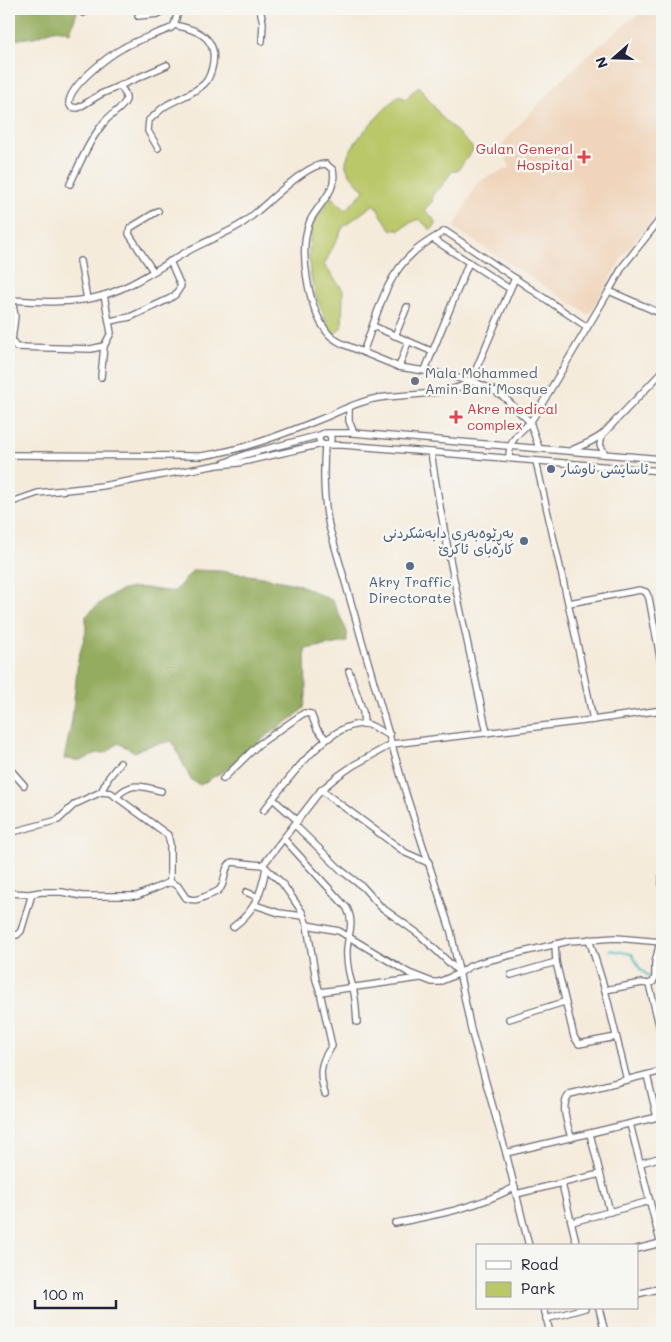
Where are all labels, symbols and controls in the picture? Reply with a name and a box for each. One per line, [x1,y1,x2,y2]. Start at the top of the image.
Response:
north arrow [588,32,638,82]
text: N [591,54,612,71]
place label: Gulan General Hospital [476,139,573,174]
marker: Gulan General Hospital [577,150,591,164]
place label: Mala Mohammed Amin Bani Mosque [425,363,548,398]
marker: Mala Mohammed Amin Bani Mosque [409,375,421,387]
place label: Akre medical complex [467,399,558,434]
marker: Akre medical complex [449,410,463,424]
place label: ئاسايشى ناوشار [560,459,648,478]
marker: ئاسايشى ناوشار [545,463,557,475]
place label: بەڕێوەبەری دابەشکردنی کارەبای ئاکرێ [383,523,514,558]
marker: بەڕێوەبەری دابەشکردنی کارەبای ئاکرێ [518,535,530,547]
marker: Akry Traffic Directorate [404,560,416,572]
place label: Akry Traffic Directorate [369,572,451,607]
legend [476,1244,638,1310]
text: Road [521,1254,558,1274]
scale bar [35,1277,116,1309]
text: Park [521,1278,555,1298]
text: 100 m [42,1284,84,1304]

